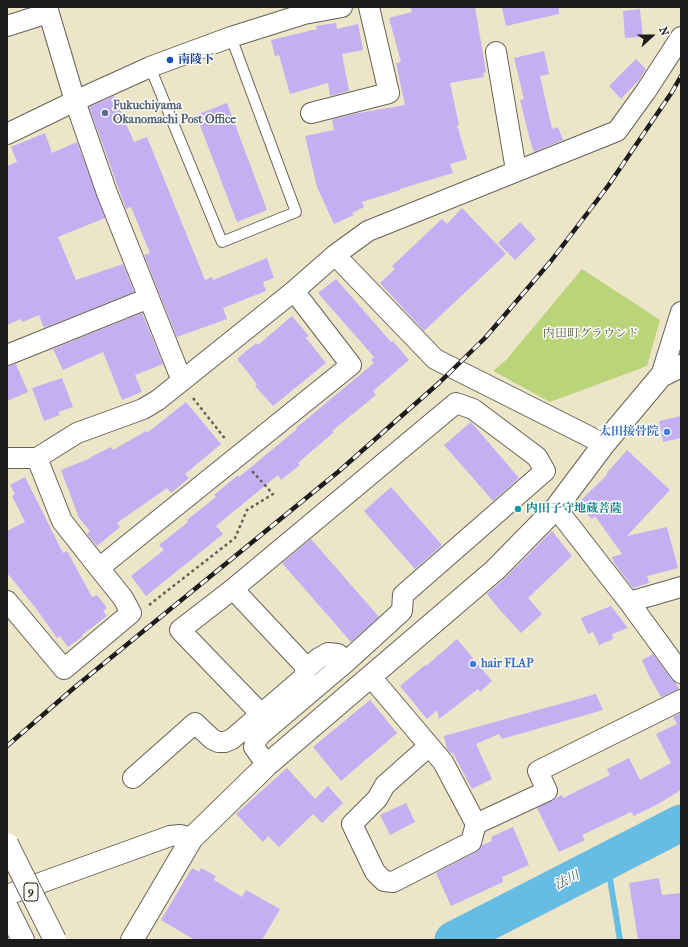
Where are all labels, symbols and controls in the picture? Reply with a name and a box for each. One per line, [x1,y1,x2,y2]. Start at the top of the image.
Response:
north arrow [632,16,672,56]
text: N [656,25,671,38]
place label: 南陵下 [178,53,214,67]
marker: 南陵下 [165,55,175,65]
place label: Fukuchiyama Okanomachi Post Office [113,99,236,127]
marker: Fukuchiyama Okanomachi Post Office [100,108,110,118]
park label: 内田町グラウンド [543,327,639,341]
place label: 太田接骨院 [599,425,659,439]
marker: 太田接骨院 [662,427,672,437]
place label: 内田子守地蔵菩薩 [526,502,622,516]
marker: 内田子守地蔵菩薩 [513,504,523,514]
place label: hair FLAP [481,657,533,671]
marker: hair FLAP [468,659,478,669]
water label: 法川 [552,868,582,894]
road number: 9 [24,883,38,901]

